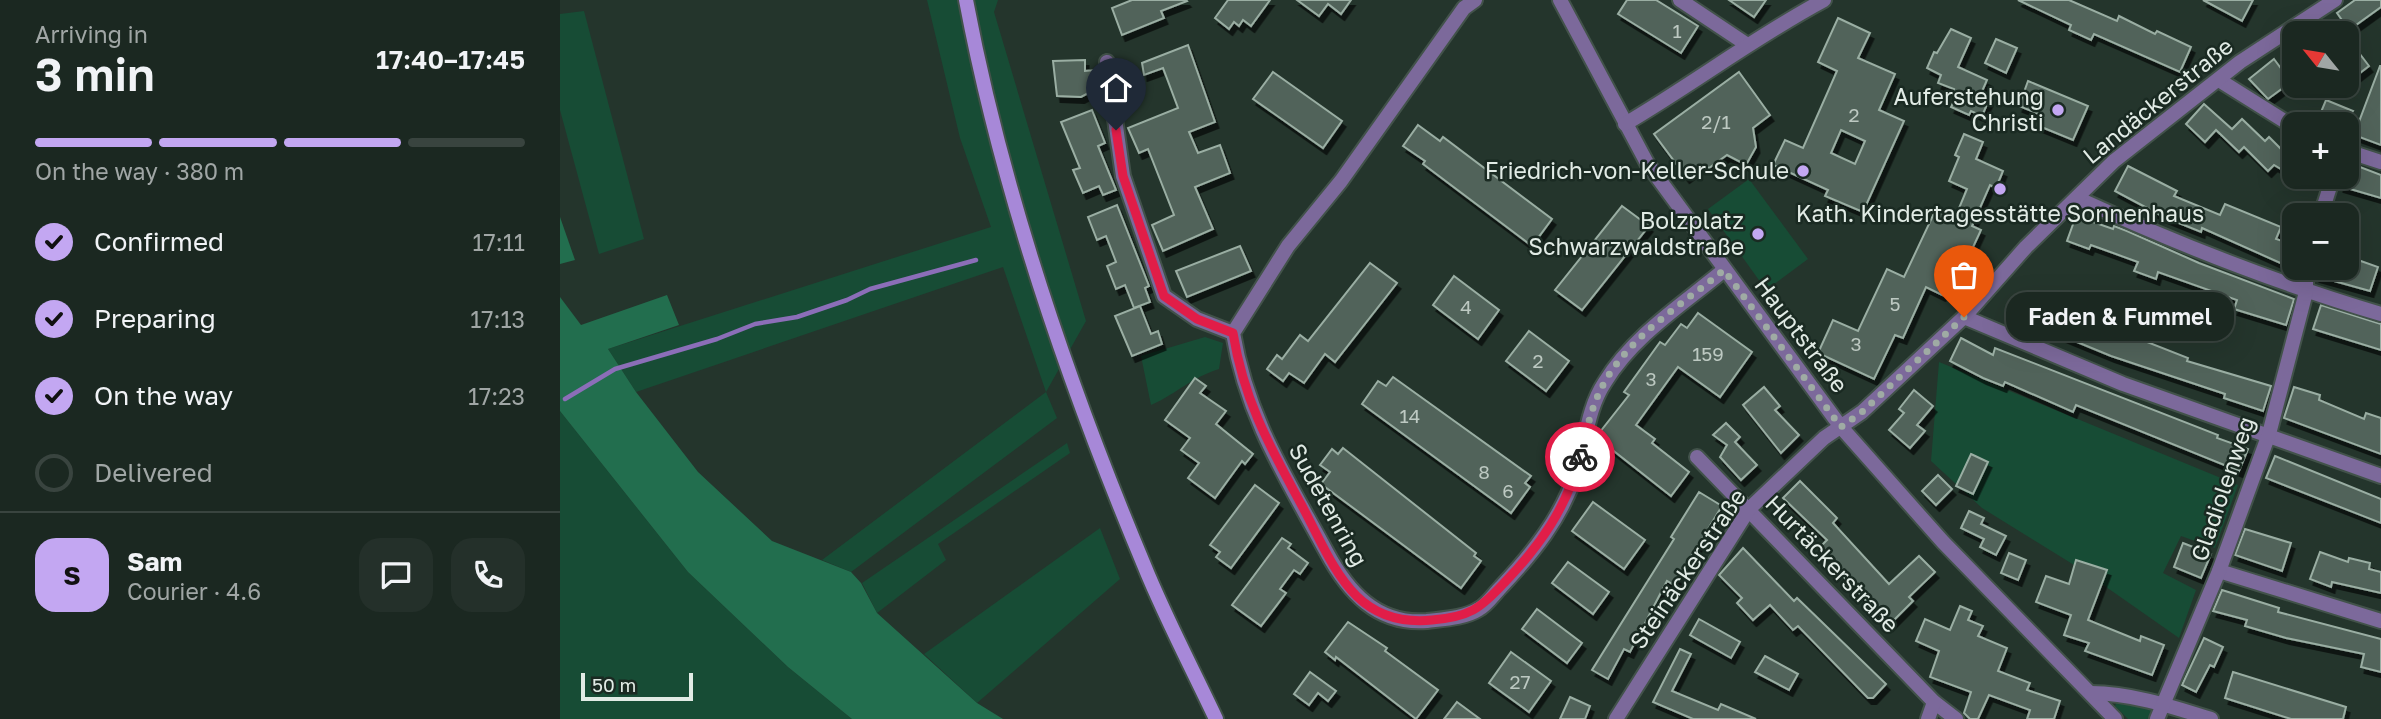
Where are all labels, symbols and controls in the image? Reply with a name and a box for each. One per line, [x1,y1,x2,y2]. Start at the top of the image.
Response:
house number: 1 [1672,19,1682,42]
text: Arriving in [35,20,148,48]
north arrow [2282,21,2359,98]
map controls [2282,21,2359,280]
street label: Landäckerstraße [2077,31,2238,169]
text: 17:40–17:45 [376,44,525,75]
text: 3 min [35,46,155,101]
pin [1086,58,1146,130]
icon: home [1097,69,1135,107]
place label: Auferstehung Christi [1894,82,2044,136]
marker: Auferstehung Christi [2050,102,2066,118]
house number: 2 [1848,103,1860,126]
house number: 2/1 [1701,110,1731,133]
button: + [2282,112,2359,189]
place label: Friedrich-von-Keller-Schule [1485,156,1789,184]
text: On the way · 380 m [35,157,244,185]
marker: Friedrich-von-Keller-Schule [1795,163,1811,179]
marker: Kath. Kindertagesstätte Sonnenhaus [1992,181,2008,197]
place label: Kath. Kindertagesstätte Sonnenhaus [1796,199,2204,227]
button: − [2282,203,2359,280]
place label: Bolzplatz Schwarzwaldstraße [1528,206,1744,260]
icon: check [35,223,73,261]
text: Confirmed [94,226,224,257]
marker: Bolzplatz Schwarzwaldstraße [1750,226,1766,242]
text: 17:11 [472,228,525,256]
pin [1934,245,1994,317]
icon: bag [1945,256,1983,294]
street label: Hauptstraße [1749,271,1854,398]
house number: 5 [1889,292,1901,315]
callout: Faden & Fummel [2006,292,2234,342]
house number: 4 [1460,295,1472,318]
icon: check [35,300,73,338]
text: Faden & Fummel [2028,302,2212,330]
text: Preparing [94,303,216,334]
text: 17:13 [470,305,525,333]
house number: 3 [1850,332,1862,355]
house number: 159 [1692,342,1724,365]
house number: 2 [1532,349,1544,372]
house number: 3 [1645,367,1657,390]
icon: check [35,377,73,415]
text: On the way [94,380,233,411]
text: 17:23 [468,382,525,410]
house number: 14 [1400,404,1420,427]
street label: Gladiolenweg [2184,413,2260,565]
courier [1545,422,1615,492]
street label: Sudetenring [1284,438,1374,571]
icon: bike [1561,438,1599,476]
text: Delivered [94,457,213,488]
house number: 8 [1478,460,1490,483]
house number: 6 [1502,479,1514,502]
street label: Steinäckerstraße [1623,483,1751,654]
street label: Hurtäckerstraße [1760,489,1905,638]
button: chat [359,538,433,612]
button: phone [451,538,525,612]
text: Sam [127,546,182,577]
text: S [63,560,81,591]
text: Courier · 4.6 [127,577,261,605]
scale bar [581,670,693,702]
house number: 27 [1509,670,1531,693]
text: 50 m [592,673,636,696]

